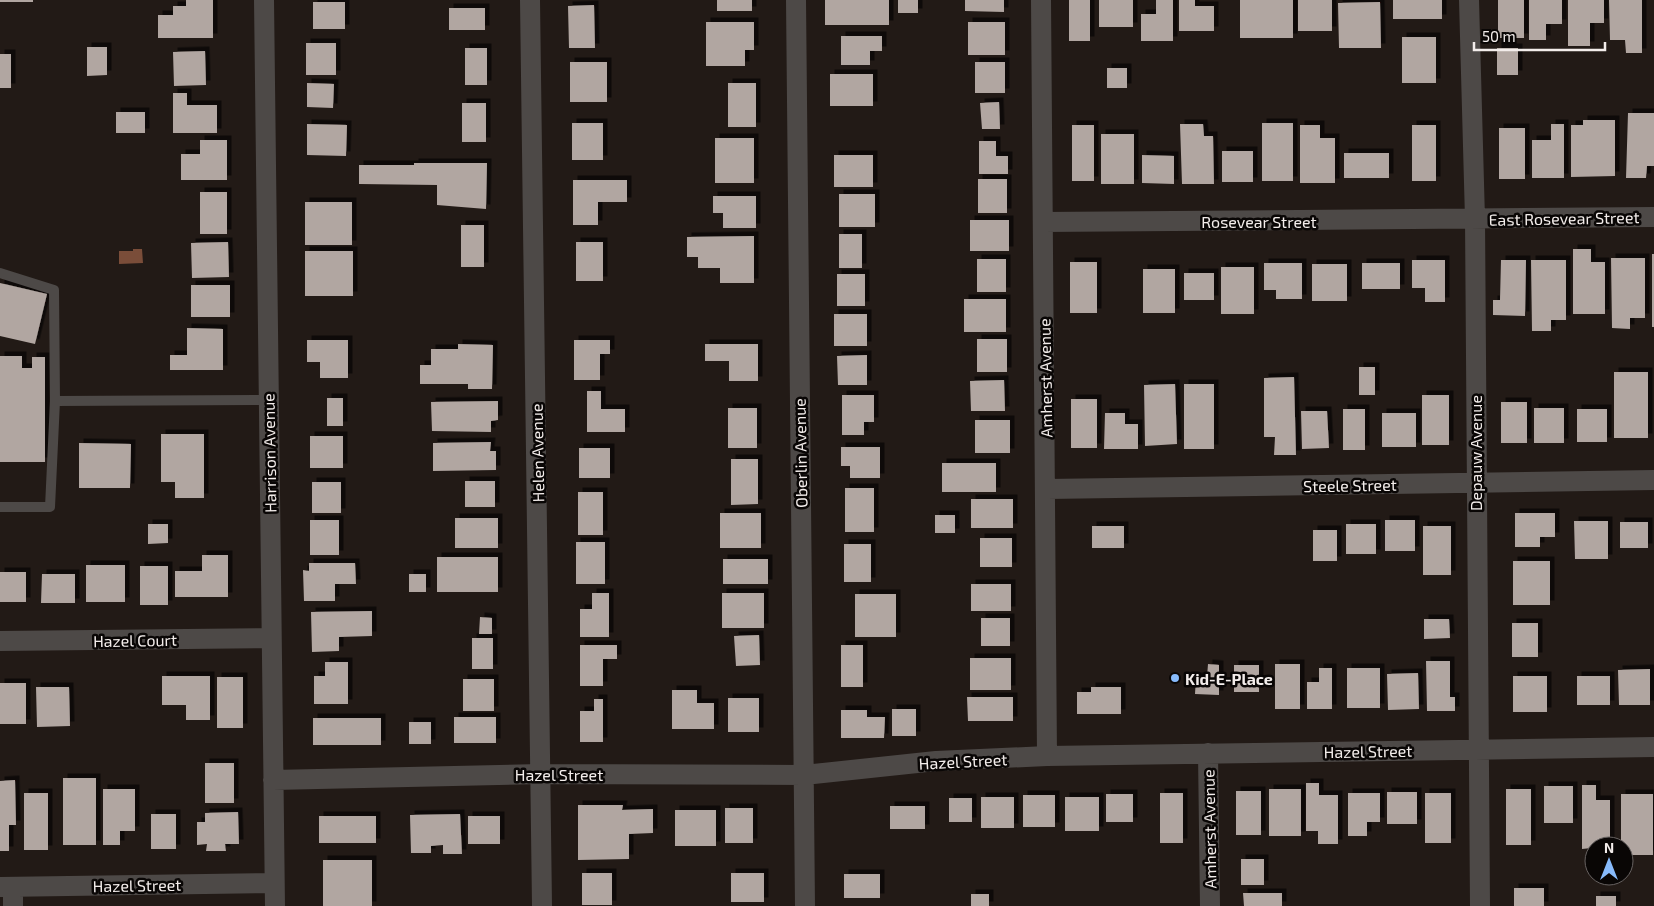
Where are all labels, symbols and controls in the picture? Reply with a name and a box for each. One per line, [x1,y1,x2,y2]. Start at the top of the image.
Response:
scale bar [1474,20,1605,52]
text: 50 m [1482,27,1516,45]
street label: East Rosevear Street [1488,207,1640,229]
street label: Rosevear Street [1201,212,1317,231]
street label: Amherst Avenue [1034,318,1056,438]
street label: Harrison Avenue [258,393,280,513]
street label: Depauw Avenue [1466,395,1485,511]
street label: Oberlin Avenue [790,398,810,508]
street label: Helen Avenue [527,403,547,503]
street label: Steele Street [1303,475,1397,495]
street label: Hazel Court [93,630,177,650]
place label: Kid-E-Place [1185,669,1273,688]
marker: Kid-E-Place [1169,672,1181,684]
street label: Hazel Street [1324,741,1412,761]
street label: Hazel Street [918,749,1008,773]
street label: Hazel Street [515,765,603,784]
street label: Amherst Avenue [1198,769,1220,889]
north arrow [1584,836,1634,886]
text: N [1604,839,1614,856]
street label: Hazel Street [93,875,181,895]

